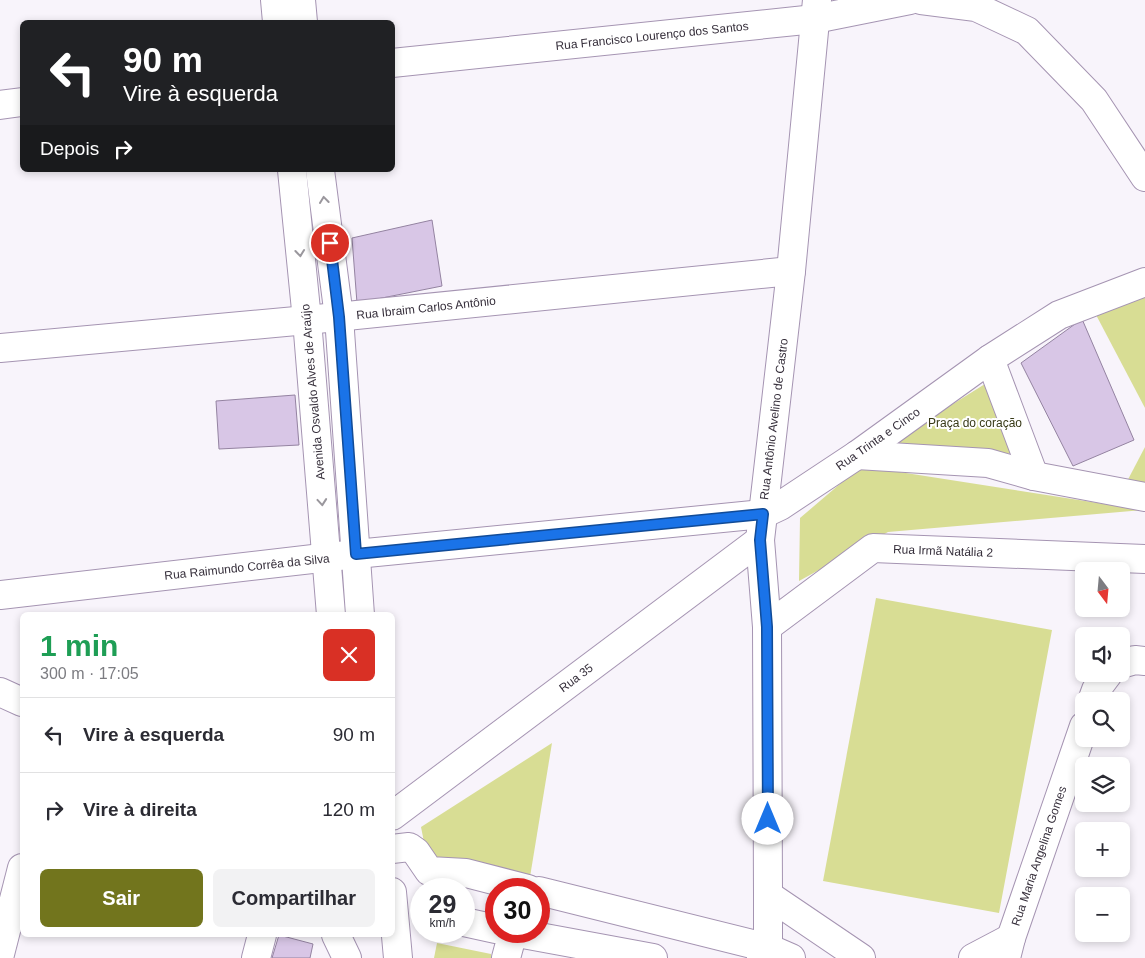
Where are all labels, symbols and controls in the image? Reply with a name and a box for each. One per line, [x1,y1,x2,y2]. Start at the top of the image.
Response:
street label: Rua Francisco Lourenço dos Santos [555,19,749,53]
icon: left [40,40,105,105]
text: 90 m [123,40,203,79]
text: Vire à esquerda [123,81,278,106]
icon: right [109,135,137,163]
text: Depois [40,138,99,159]
one-way arrow [319,196,330,204]
pin [309,222,351,264]
icon: arrive [316,229,344,257]
one-way arrow [294,250,305,258]
street label: Rua Ibraim Carlos Antônio [356,294,497,322]
street label: Avenida Osvaldo Alves de Araújo [298,303,328,481]
street label: Rua Antônio Avelino de Castro [757,337,791,501]
street label: Rua Trinta e Cinco [833,405,923,473]
park label: Praça do coração [928,416,1022,430]
one-way arrow [316,499,327,507]
street label: Rua Irmã Natália 2 [893,542,994,560]
street label: Rua Raimundo Corrêa da Silva [164,551,331,583]
north arrow [1075,562,1130,618]
map controls [1075,562,1130,942]
button: sound [1075,627,1130,682]
text: 1 min [40,629,118,662]
button: close [323,629,375,681]
street label: Rua 35 [556,661,596,695]
text: 300 m · 17:05 [40,665,139,682]
button: search [1075,692,1130,747]
icon: left [40,721,68,749]
text: Vire à esquerda [83,724,224,745]
text: 90 m [333,724,375,745]
button: layers [1075,757,1130,812]
street label: Rua Maria Angelina Gomes [1008,784,1070,928]
position arrow [741,792,793,844]
icon: right [40,796,68,824]
text: Vire à direita [83,799,197,820]
text: 120 m [322,799,375,820]
button: + [1075,822,1130,877]
button: Sair [40,869,203,927]
button: Compartilhar [213,869,375,927]
speed limit sign: 30 [485,878,550,943]
button: − [1075,887,1130,942]
text: 29 [429,890,456,918]
text: km/h [429,916,456,930]

